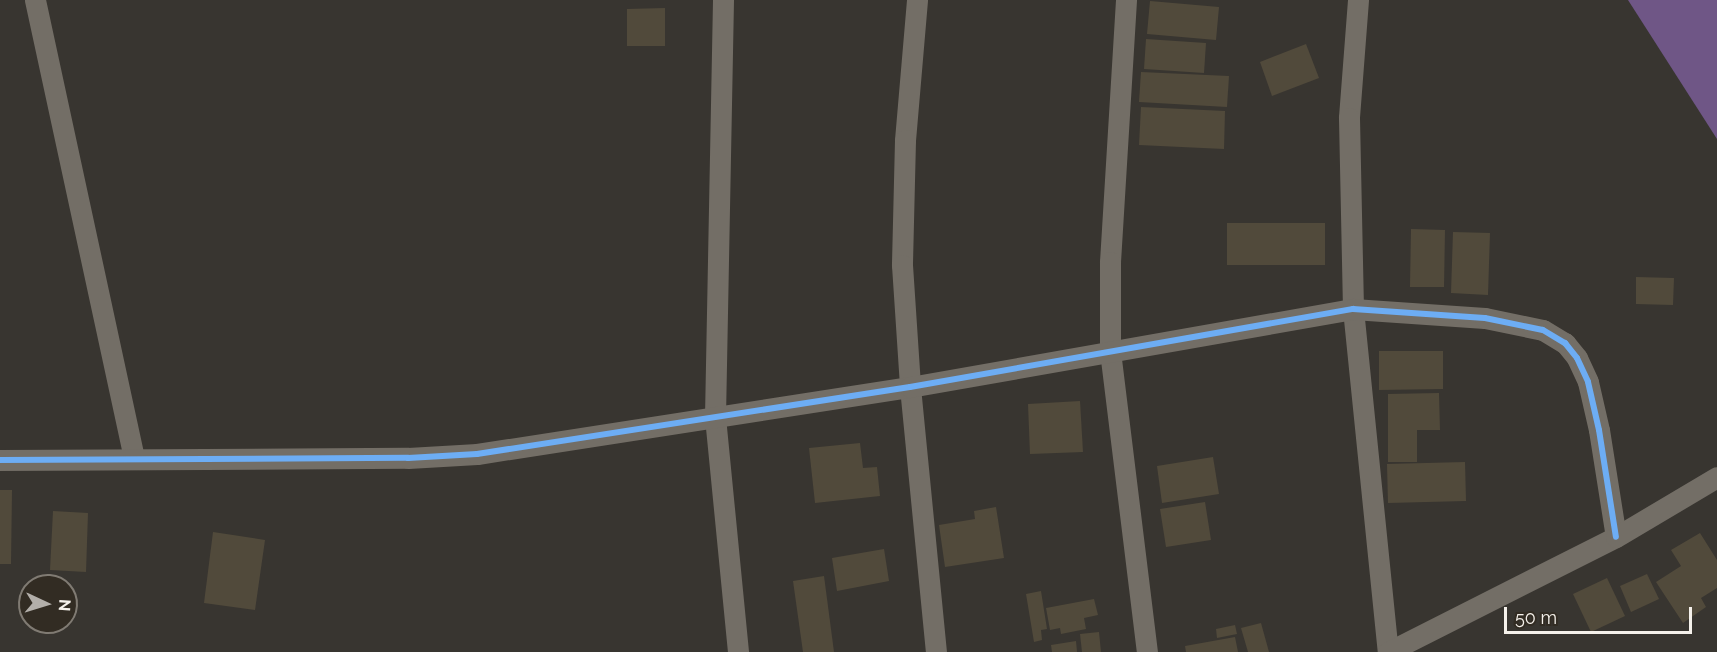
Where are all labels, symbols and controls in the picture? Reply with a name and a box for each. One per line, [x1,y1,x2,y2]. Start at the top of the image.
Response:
north arrow [18,574,78,634]
scale bar [1507,595,1694,633]
text: N [55,598,74,612]
text: 50 m [1515,607,1557,628]

